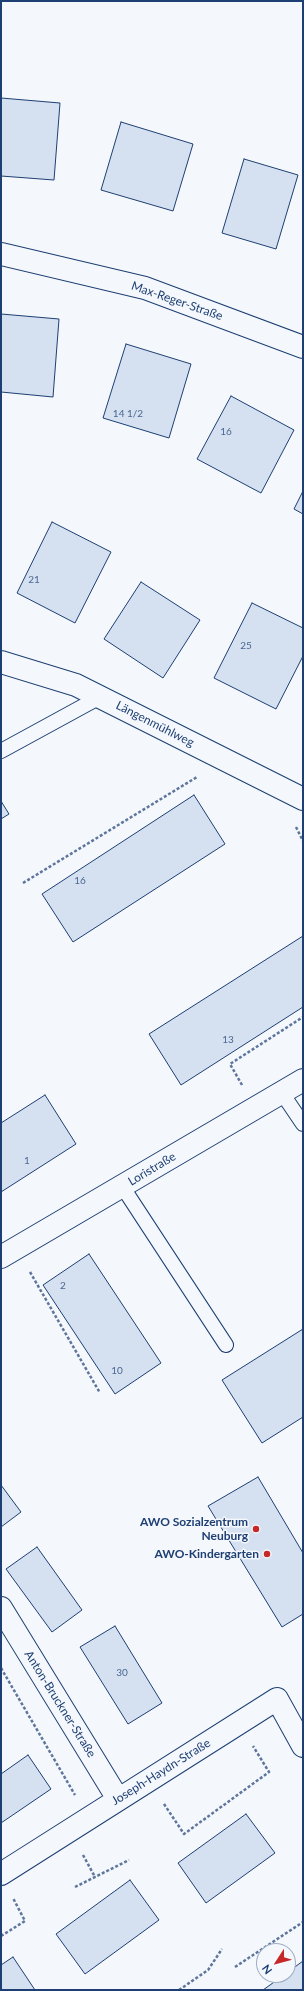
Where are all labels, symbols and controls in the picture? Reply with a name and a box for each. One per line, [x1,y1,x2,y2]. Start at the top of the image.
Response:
street label: Max-Reger-Straße [129,279,225,323]
house number: 14 1/2 [113,408,143,420]
house number: 16 [220,426,232,438]
house number: 21 [28,574,40,586]
house number: 25 [240,640,252,652]
street label: Längenmühlweg [113,698,197,750]
house number: 16 [74,875,86,887]
house number: 13 [222,1034,234,1046]
street label: Loristraße [126,1149,178,1189]
house number: 1 [24,1155,30,1167]
house number: 2 [60,1280,66,1292]
house number: 10 [111,1365,123,1377]
place label: AWO Sozialzentrum Neuburg [140,1515,248,1543]
marker: AWO Sozialzentrum Neuburg [251,1524,261,1534]
place label: AWO-Kindergarten [154,1547,259,1561]
marker: AWO-Kindergarten [262,1549,272,1559]
street label: Anton-Bruckner-Straße [21,1648,99,1760]
house number: 30 [116,1667,128,1679]
street label: Joseph-Haydn-Straße [109,1736,213,1808]
north arrow [256,1943,296,1983]
text: N [259,1963,274,1977]

